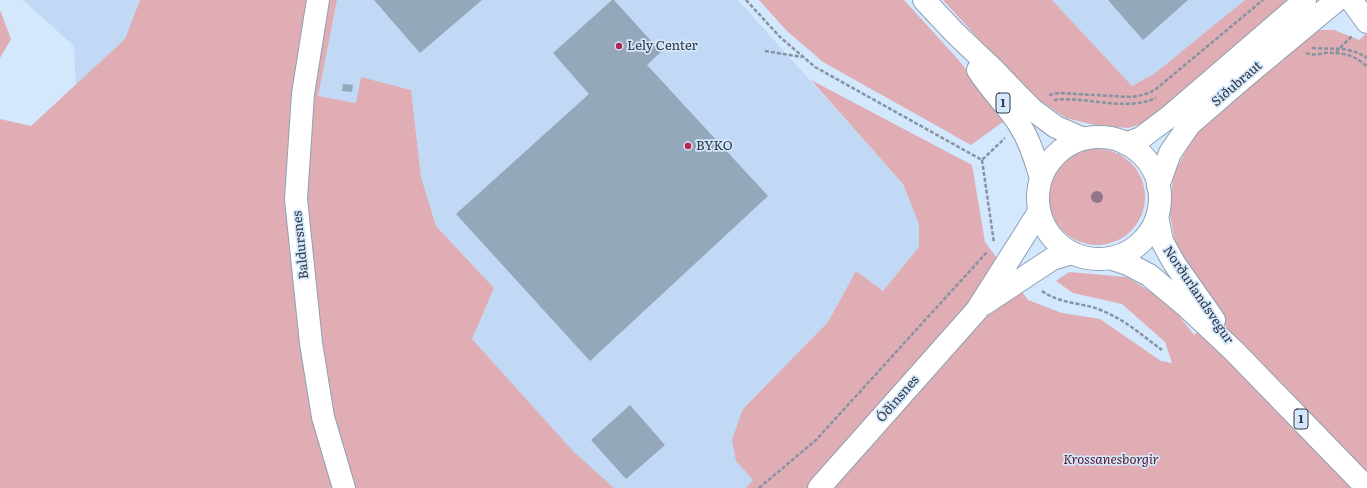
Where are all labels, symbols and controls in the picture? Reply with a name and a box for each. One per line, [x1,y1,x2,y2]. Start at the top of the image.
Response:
place label: Lely Center [627,38,698,54]
marker: Lely Center [614,41,624,51]
street label: Síðubraut [1209,58,1265,110]
road number: 1 [996,93,1010,113]
place label: BYKO [696,138,733,154]
marker: BYKO [683,141,693,151]
street label: Baldursnes [290,210,312,280]
street label: Norðurlandsvegur [1160,243,1236,347]
street label: Óðinsnes [873,372,923,426]
road number: 1 [1294,409,1308,429]
park label: Krossanesborgir [1063,452,1159,468]

